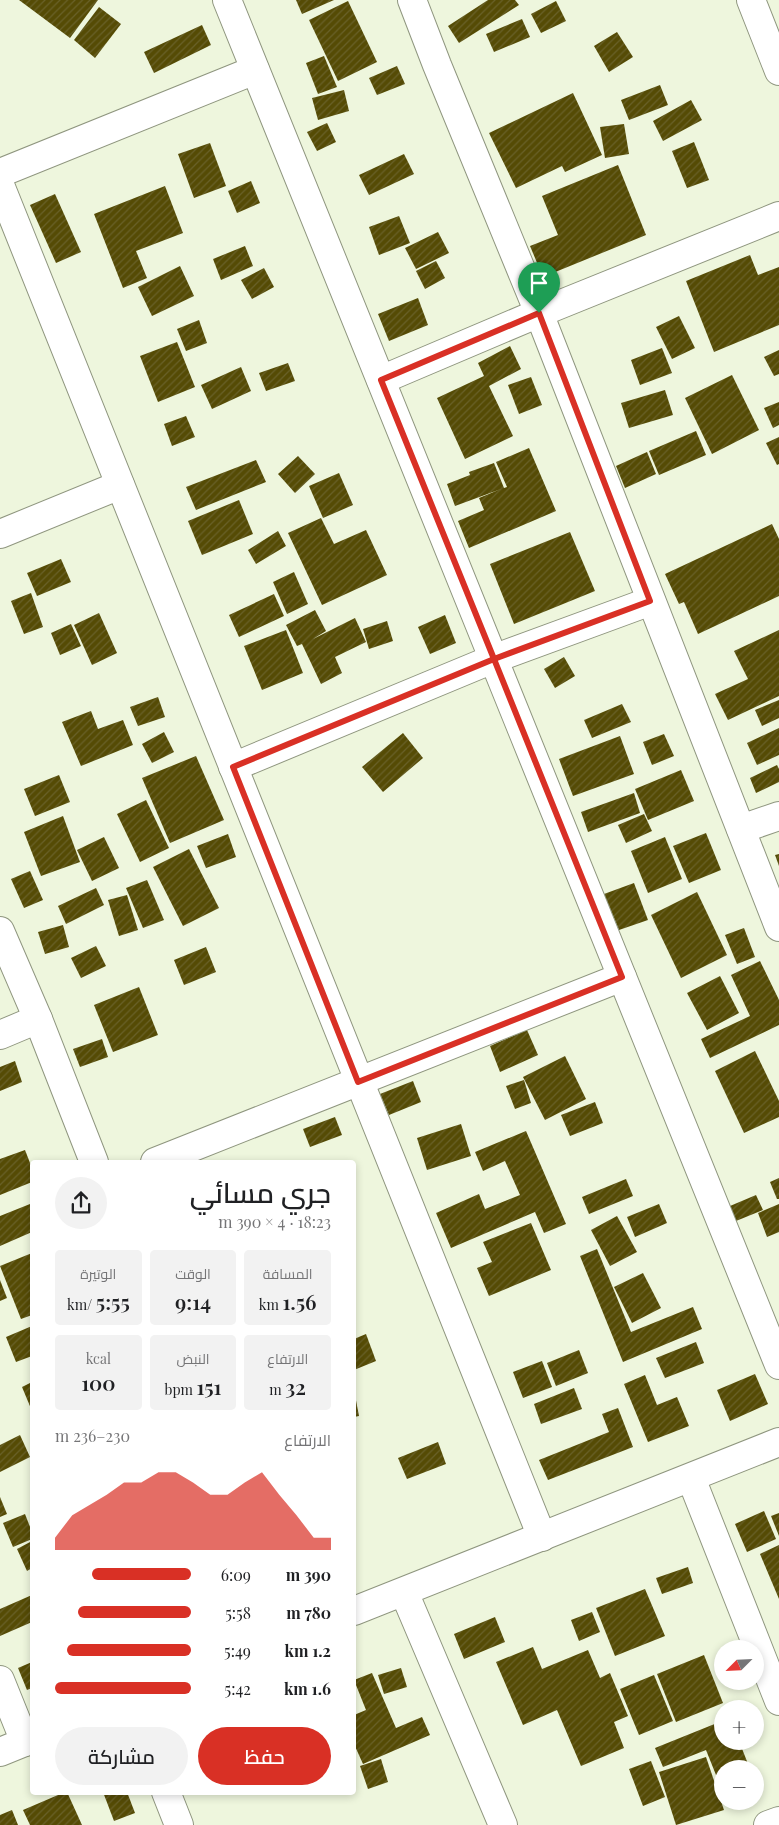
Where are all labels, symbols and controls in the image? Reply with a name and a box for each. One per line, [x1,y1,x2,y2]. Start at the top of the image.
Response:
pin [518,262,560,313]
icon: arrive [525,269,553,297]
text: جري مسائي [190,1173,331,1210]
button: share [55,1177,107,1229]
text: 18:23 · 4 × 390 m [218,1211,331,1232]
text: الوتيرة [80,1264,116,1283]
text: الوقت [175,1264,211,1283]
text: المسافة [263,1264,313,1283]
text: 5:55 [96,1287,130,1315]
text: 9:14 [175,1287,211,1315]
text: 1.56 [282,1287,317,1315]
text: /km [67,1295,96,1314]
text: km [259,1295,282,1314]
text: kcal [86,1349,111,1368]
text: النبض [177,1349,210,1368]
text: الارتفاع [267,1349,308,1368]
text: 100 [81,1368,116,1396]
text: 151 [196,1372,222,1400]
text: 32 [285,1372,306,1400]
text: bpm [165,1380,196,1399]
text: m [269,1380,285,1399]
text: 230–236 m [55,1425,130,1446]
text: الارتفاع [284,1429,331,1450]
text: 6:09 [221,1564,251,1585]
text: 390 m [286,1564,331,1585]
text: 5:58 [225,1602,251,1623]
text: 780 m [286,1602,331,1623]
text: 5:49 [224,1640,251,1661]
text: 1.2 km [285,1640,331,1661]
north arrow [714,1640,764,1690]
map controls [714,1640,764,1810]
text: 5:42 [225,1678,251,1699]
text: 1.6 km [284,1678,331,1699]
button: + [714,1700,764,1750]
button: مشاركة [55,1727,188,1785]
button: حفظ [198,1727,331,1785]
button: − [714,1760,764,1810]

